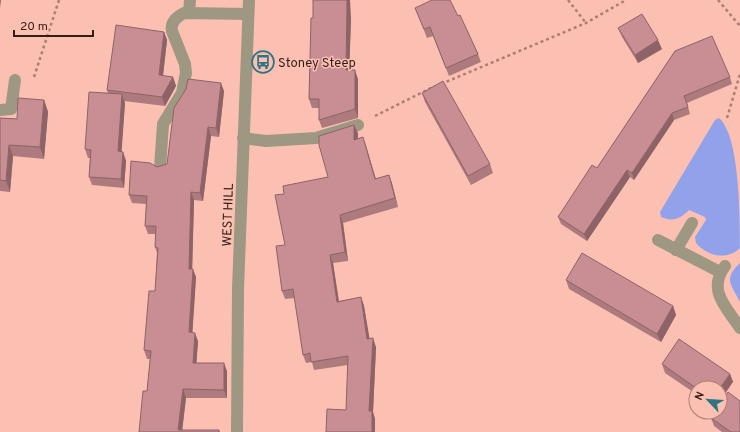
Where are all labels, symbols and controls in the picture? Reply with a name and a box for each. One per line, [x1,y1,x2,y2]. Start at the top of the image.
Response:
scale bar [14,12,93,38]
text: 20 m [20,19,48,35]
bus stop icon: Stoney Steep [250,49,276,75]
place label: Stoney Steep [278,56,356,72]
street label: WEST HILL [220,183,238,247]
north arrow [688,380,728,420]
text: N [692,390,708,403]

